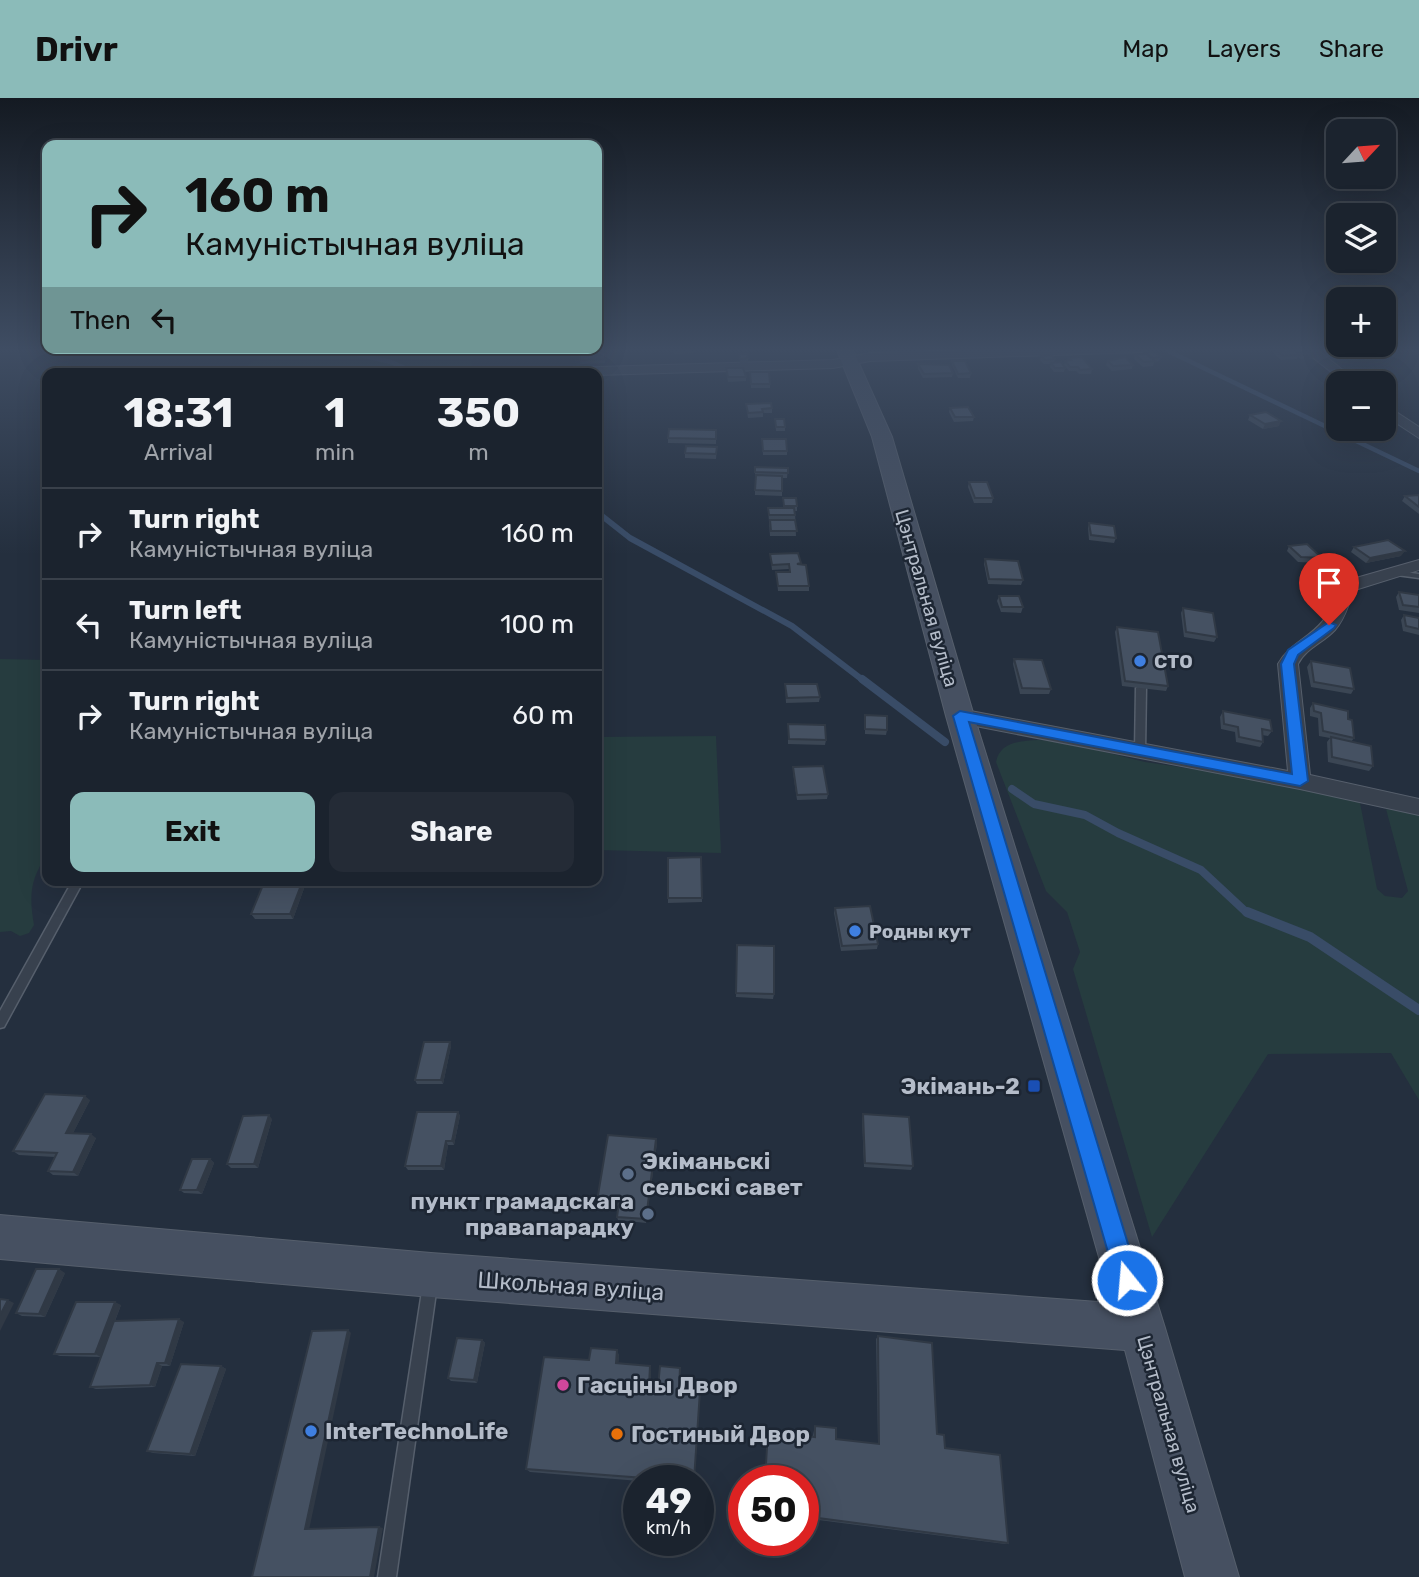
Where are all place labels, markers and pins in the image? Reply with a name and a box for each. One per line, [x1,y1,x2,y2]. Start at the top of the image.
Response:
pin [1299,553,1359,625]
place label: СТО [1154,650,1193,673]
marker: СТО [1132,653,1148,669]
place label: Родны кут [869,920,972,943]
marker: Родны кут [847,923,863,939]
place label: Экімань-2 [901,1072,1020,1100]
marker: Экімань-2 [1026,1078,1042,1094]
place label: Экіманьскі сельскі савет [642,1147,803,1201]
marker: Экіманьскі сельскі савет [620,1166,636,1182]
place label: пункт грамадскага правапарадку [411,1187,634,1241]
marker: пункт грамадскага правапарадку [640,1206,656,1222]
place label: Гасціны Двор [577,1371,738,1399]
marker: Гасціны Двор [555,1377,571,1393]
place label: InterTechnoLife [325,1417,509,1445]
place label: Гостиный Двор [631,1420,810,1448]
marker: InterTechnoLife [303,1423,319,1439]
marker: Гостиный Двор [609,1426,625,1442]

